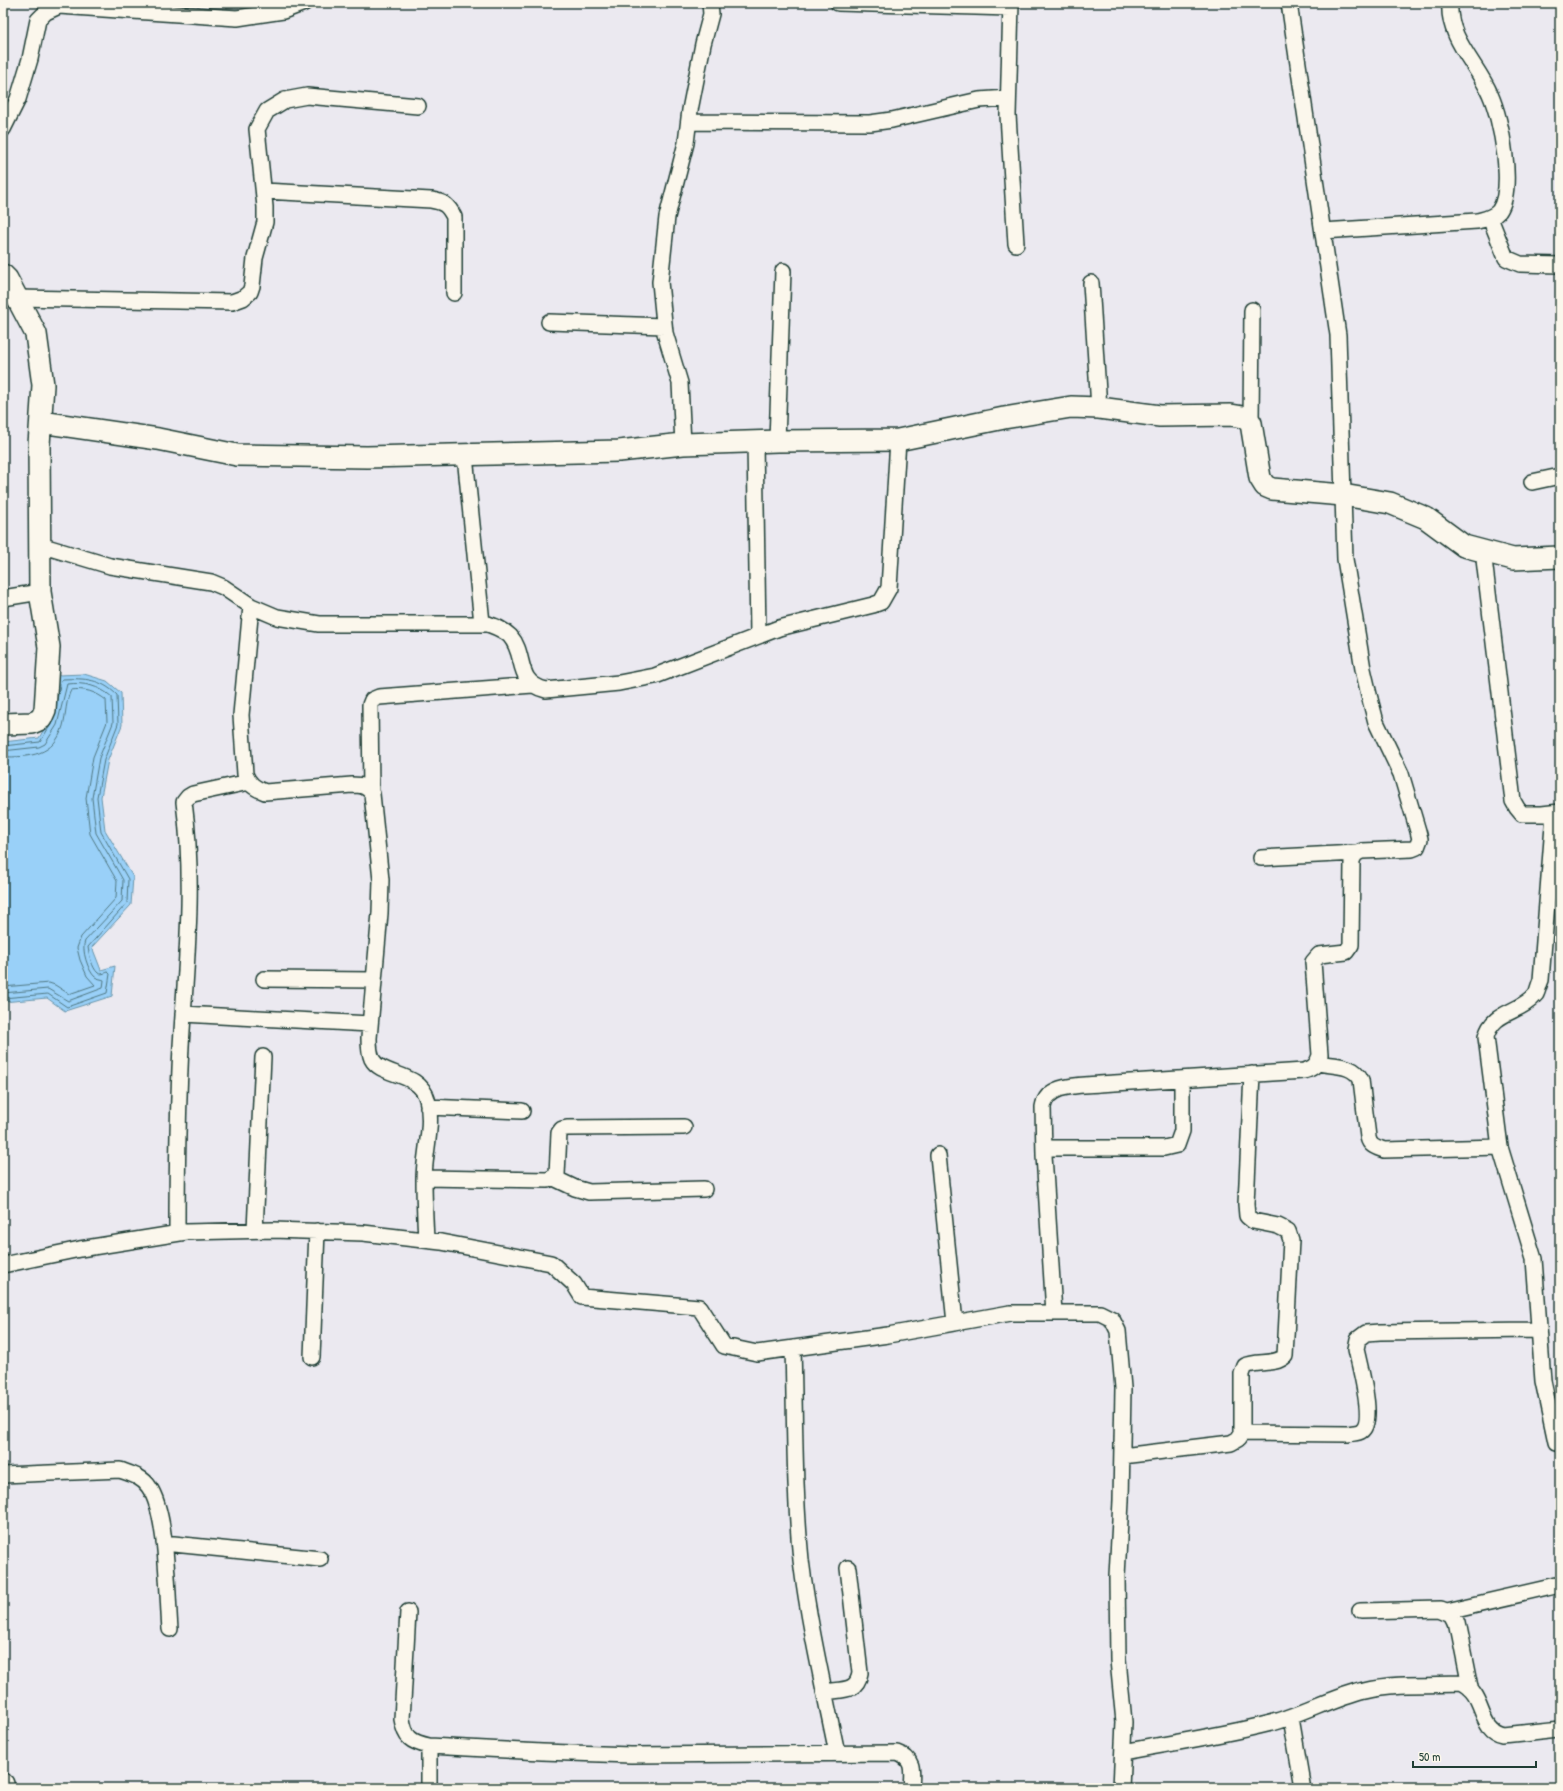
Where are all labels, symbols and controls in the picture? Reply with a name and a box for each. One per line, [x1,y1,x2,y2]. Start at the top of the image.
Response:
scale bar [1413,1743,1536,1769]
text: 50 m [1419,1748,1440,1765]

